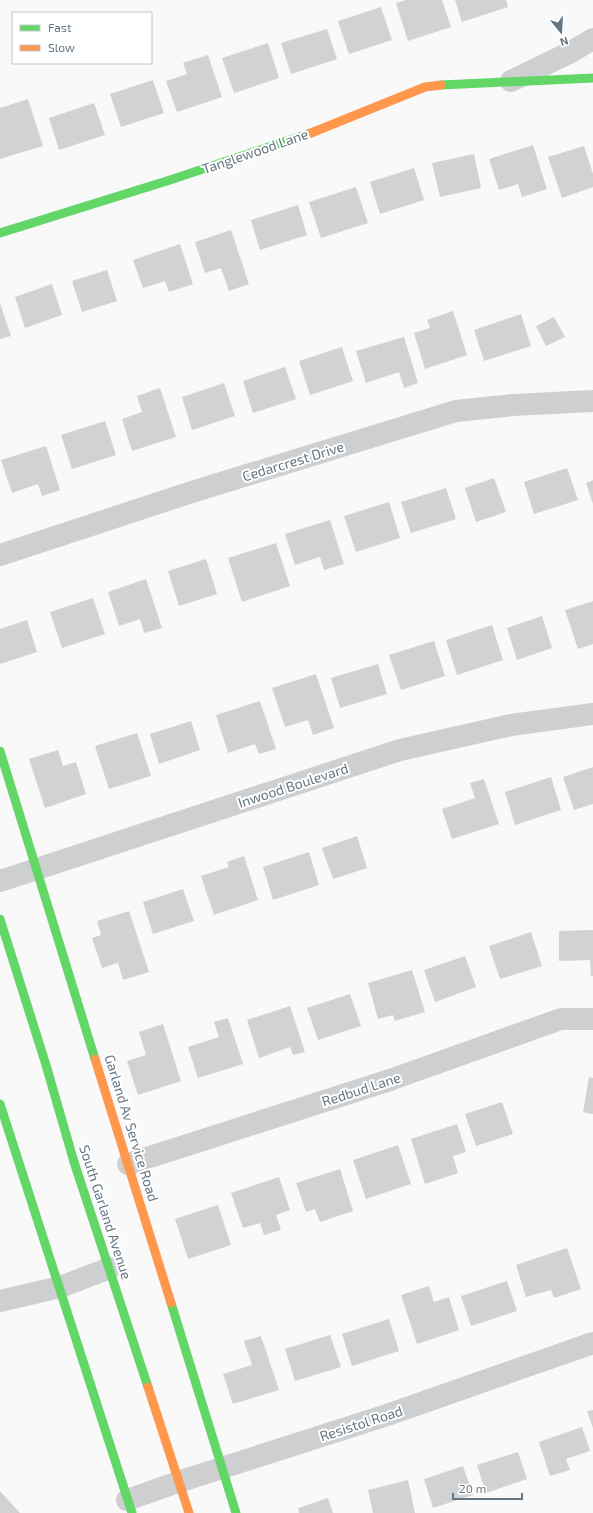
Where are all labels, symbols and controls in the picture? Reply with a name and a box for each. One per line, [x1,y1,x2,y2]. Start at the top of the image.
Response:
legend [12,12,152,64]
north arrow [541,12,581,52]
text: Fast [48,20,72,34]
text: N [558,35,570,49]
text: Slow [48,40,75,54]
street label: Tanglewood Lane [200,125,310,177]
street label: Cedarcrest Drive [240,437,346,485]
street label: Inwood Boulevard [236,759,350,811]
street label: Garland Av Service Road [101,1052,163,1204]
street label: Redbud Lane [319,1068,403,1110]
street label: South Garland Avenue [76,1143,136,1281]
street label: Resistol Road [317,1402,405,1444]
scale bar [453,1475,522,1501]
text: 20 m [459,1481,486,1495]

